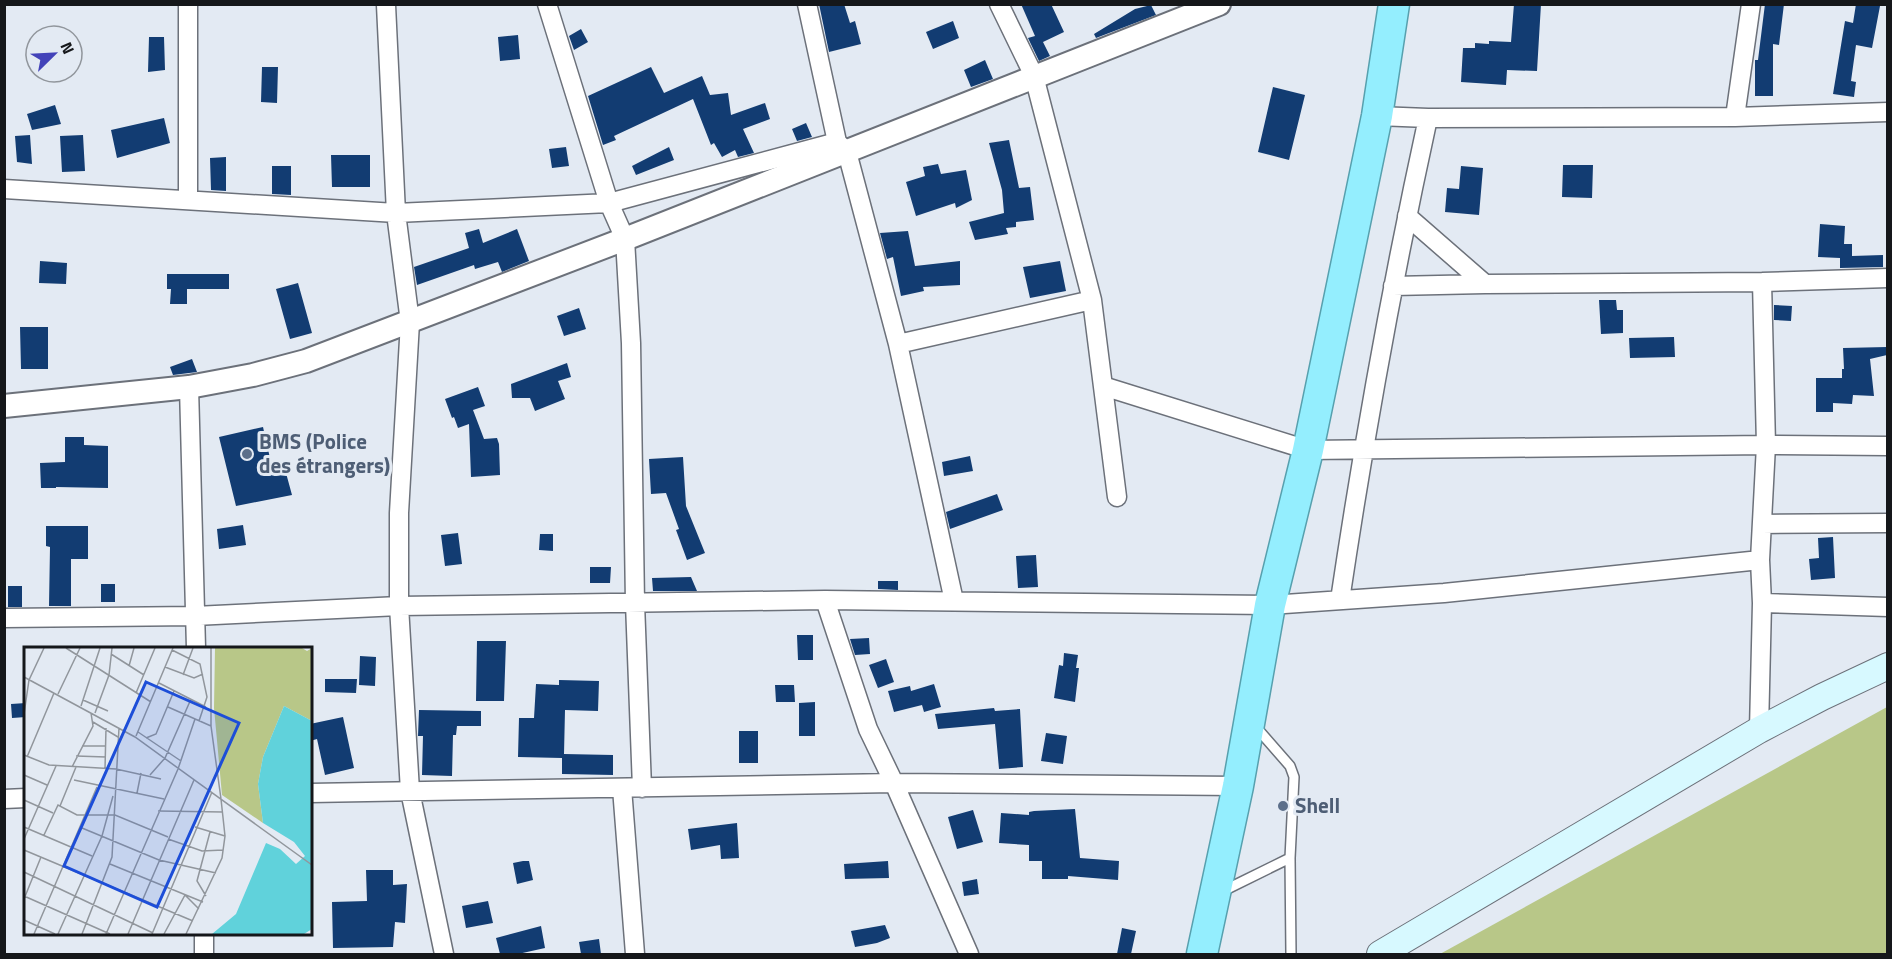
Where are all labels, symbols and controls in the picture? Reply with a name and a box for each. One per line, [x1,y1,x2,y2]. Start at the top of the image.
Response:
north arrow [24,24,84,84]
text: N [54,38,81,58]
place label: BMS (Police des étrangers) [259,425,390,481]
marker: BMS (Police des étrangers) [240,447,254,461]
inset map [24,647,312,935]
place label: Shell [1295,789,1340,821]
marker: Shell [1276,799,1290,813]

